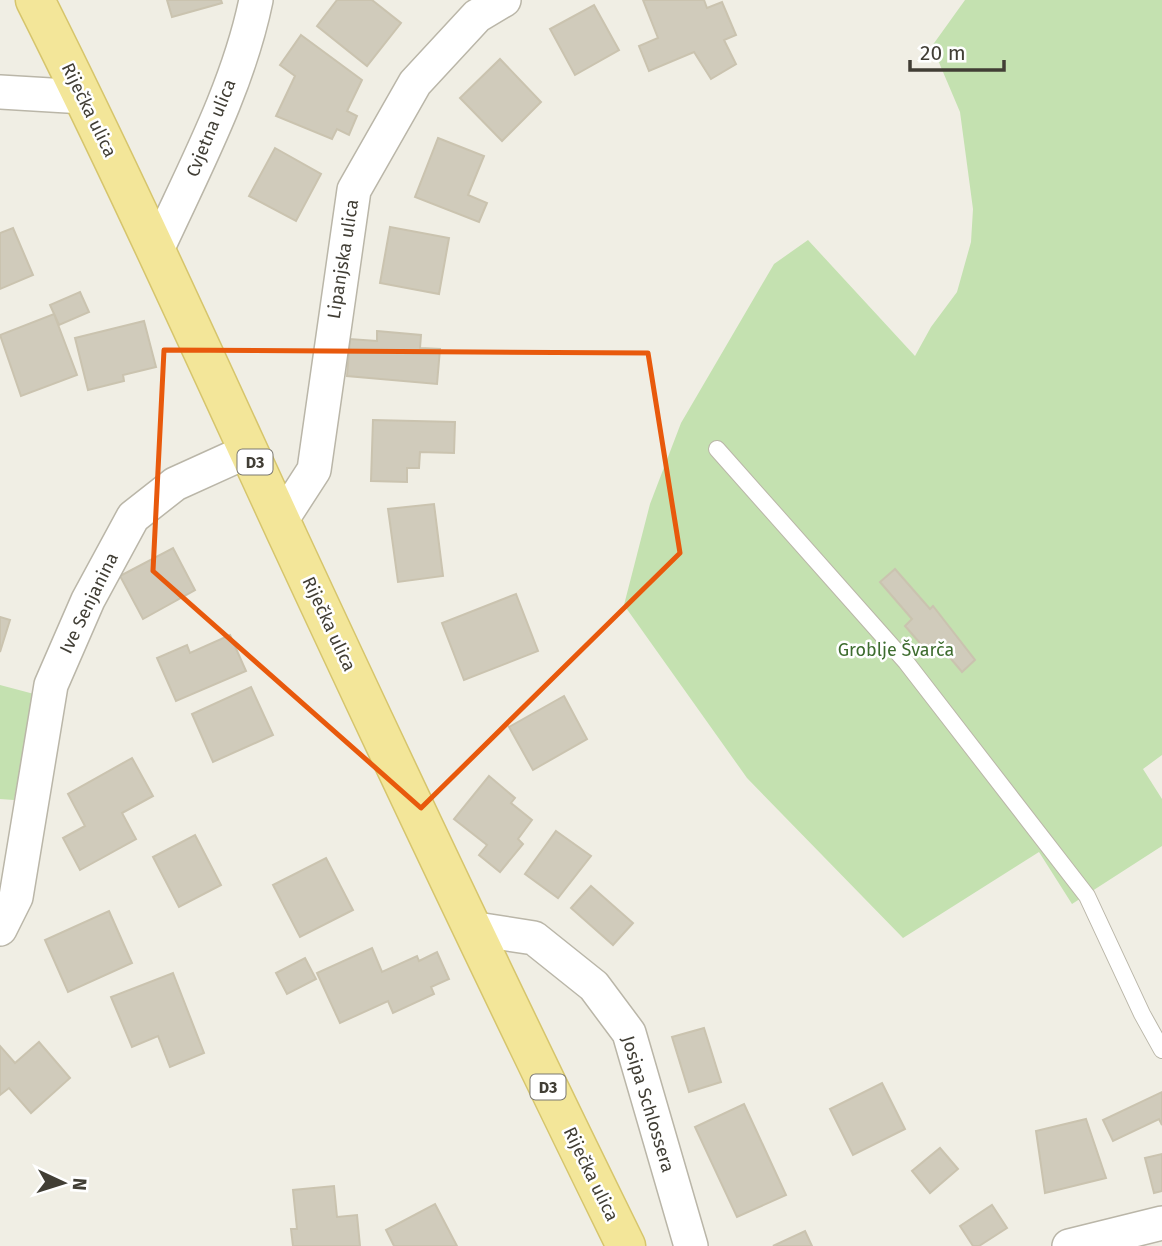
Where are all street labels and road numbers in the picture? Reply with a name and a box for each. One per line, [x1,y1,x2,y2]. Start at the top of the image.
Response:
street label: Riječka ulica [57,59,121,161]
street label: Cvjetna ulica [181,76,241,180]
street label: Lipanjska ulica [323,198,363,320]
road number: D3 [238,449,272,475]
street label: Ive Senjanina [55,549,123,657]
street label: Riječka ulica [297,573,361,675]
street label: Josipa Schlossera [617,1033,679,1175]
road number: D3 [530,1074,566,1100]
street label: Riječka ulica [559,1123,623,1225]

